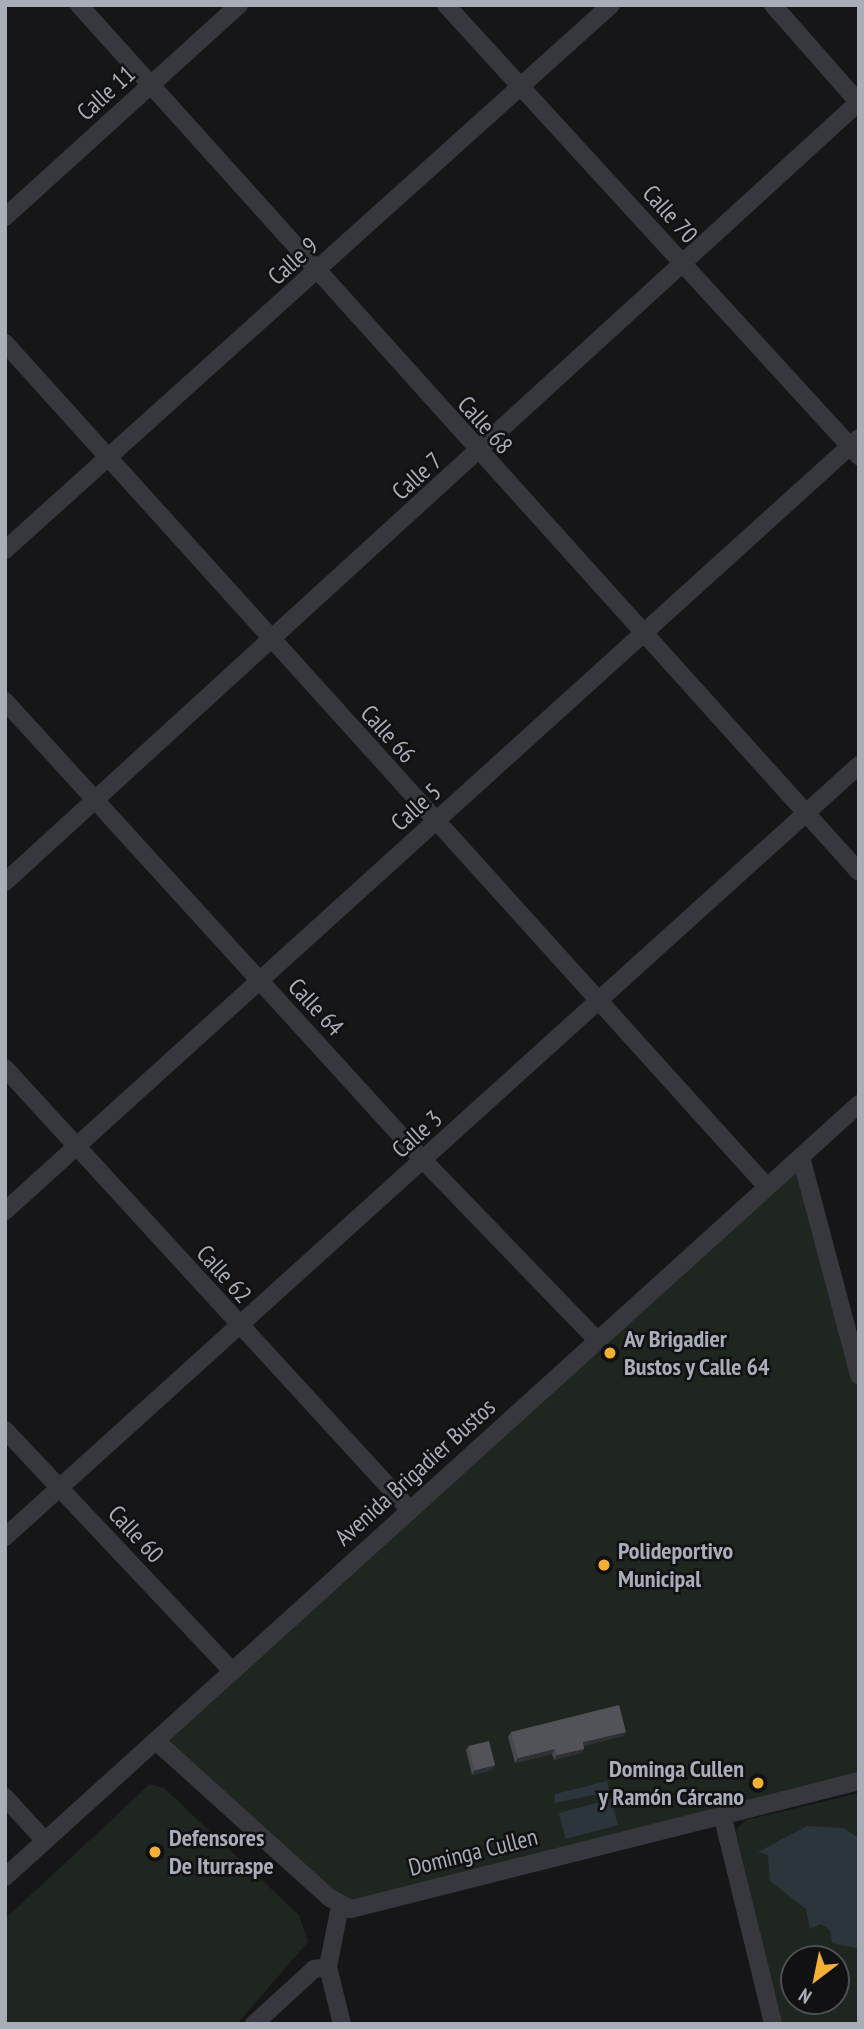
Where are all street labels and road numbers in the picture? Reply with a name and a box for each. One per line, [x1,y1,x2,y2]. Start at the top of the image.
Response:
street label: Calle 11 [71,60,141,126]
street label: Calle 70 [637,179,703,249]
street label: Calle 9 [262,231,324,291]
street label: Calle 68 [452,390,518,460]
street label: Calle 7 [386,446,448,506]
street label: Calle 66 [355,699,421,769]
street label: Calle 5 [385,777,447,837]
street label: Calle 64 [282,972,350,1042]
street label: Calle 3 [386,1104,448,1164]
street label: Calle 62 [191,1239,257,1309]
street label: Avenida Brigadier Bustos [329,1393,501,1551]
street label: Calle 60 [102,1499,170,1569]
street label: Dominga Cullen [405,1822,541,1882]

